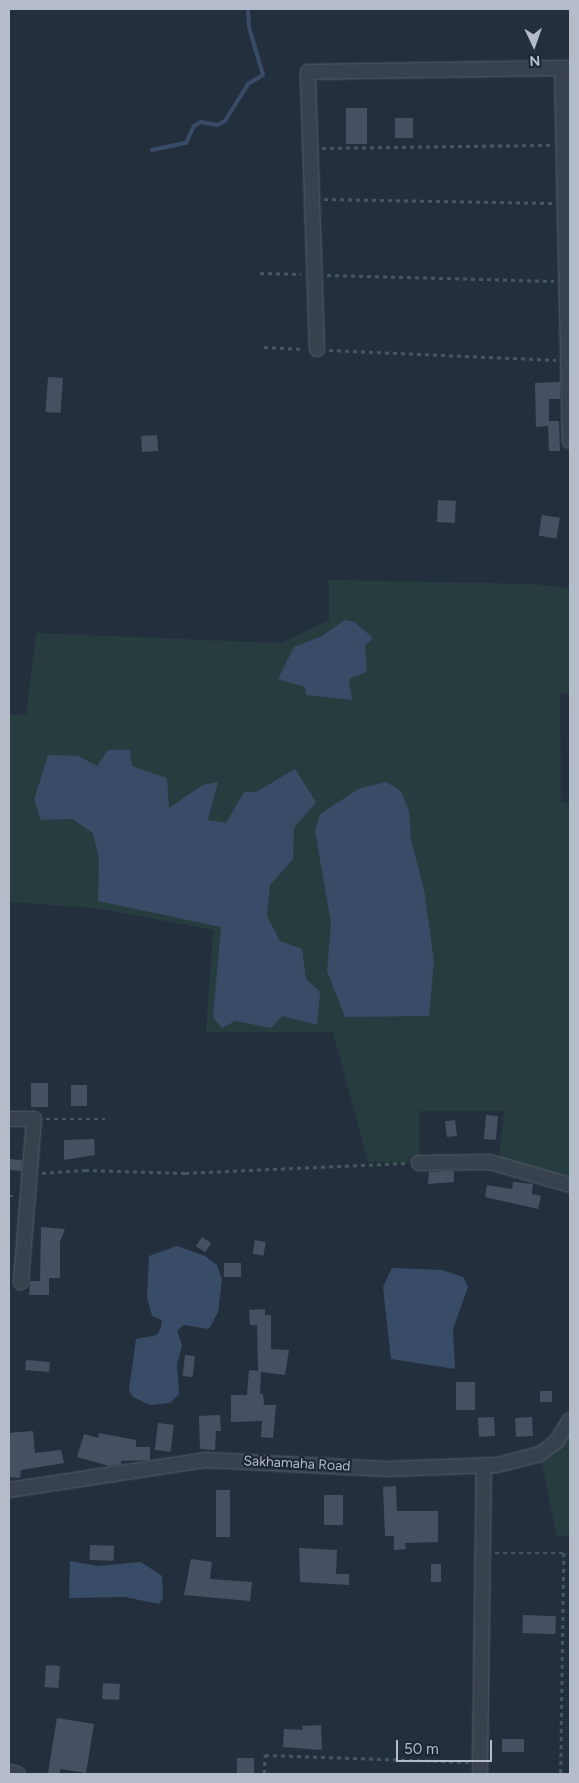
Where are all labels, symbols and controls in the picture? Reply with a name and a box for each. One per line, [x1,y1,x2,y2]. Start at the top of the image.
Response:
north arrow [509,20,559,70]
text: N [529,52,541,69]
street label: Sakhamaha Road [243,1453,351,1475]
scale bar [399,1730,495,1762]
text: 50 m [404,1740,439,1758]

